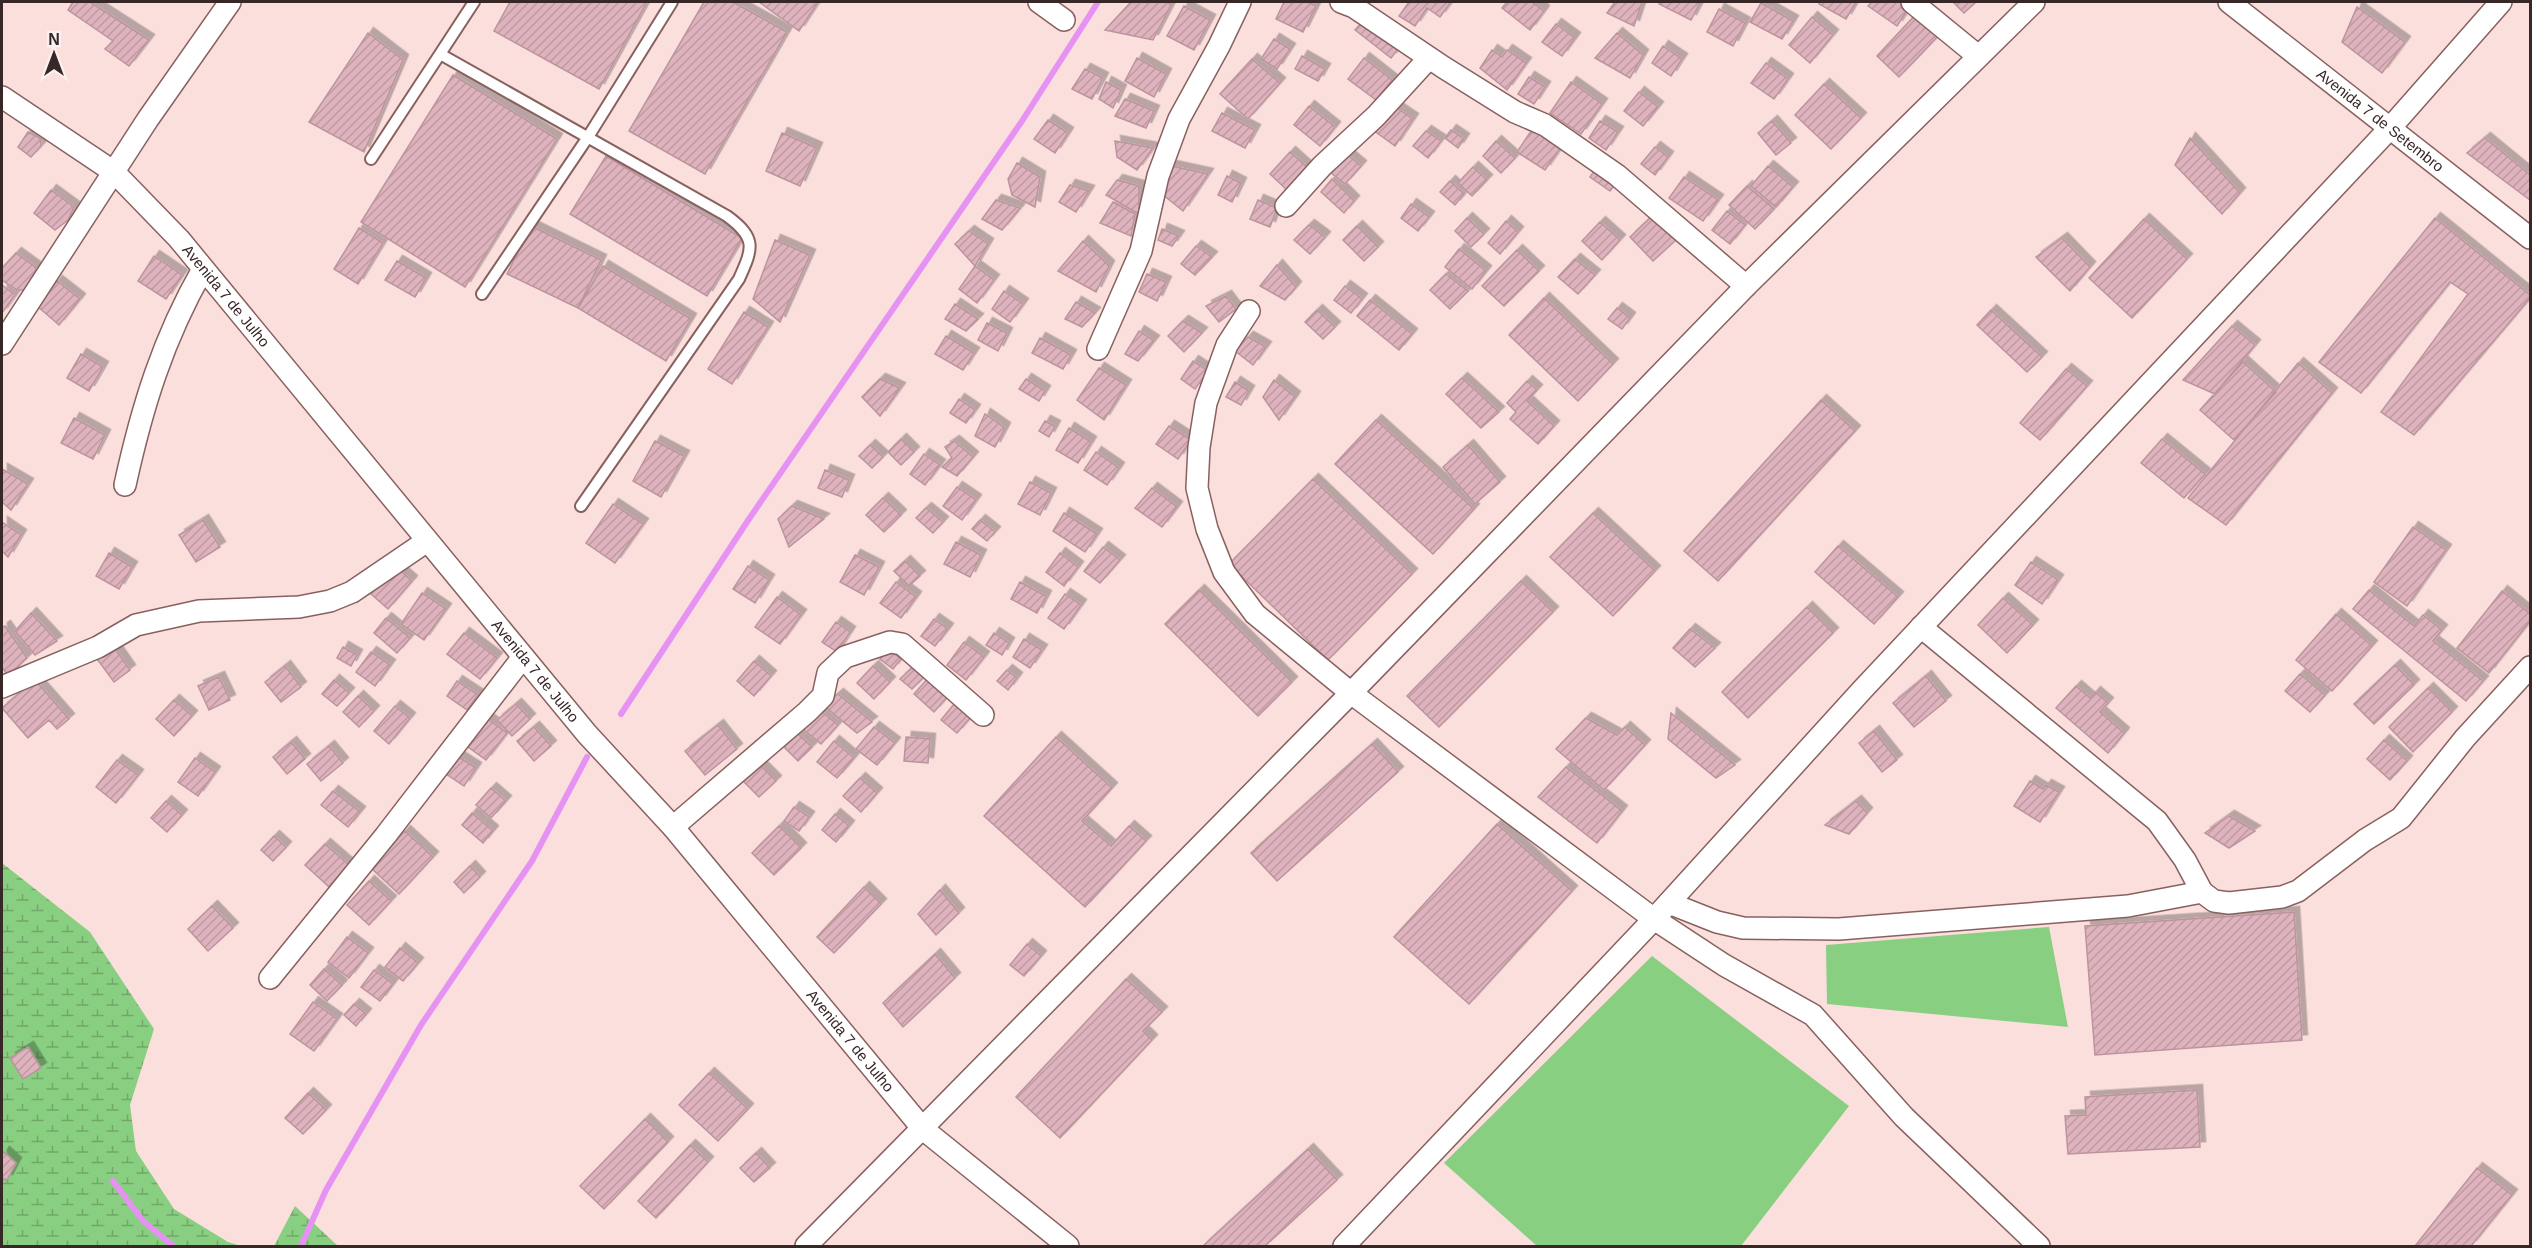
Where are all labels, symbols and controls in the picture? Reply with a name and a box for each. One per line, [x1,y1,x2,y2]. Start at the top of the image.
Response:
north arrow [24,24,84,84]
text: N [48,31,60,48]
street label: Avenida 7 de Setembro [2314,65,2447,175]
street label: Avenida 7 de Julho [179,241,273,350]
street label: Avenida 7 de Julho [488,616,583,725]
street label: Avenida 7 de Julho [803,986,898,1095]

